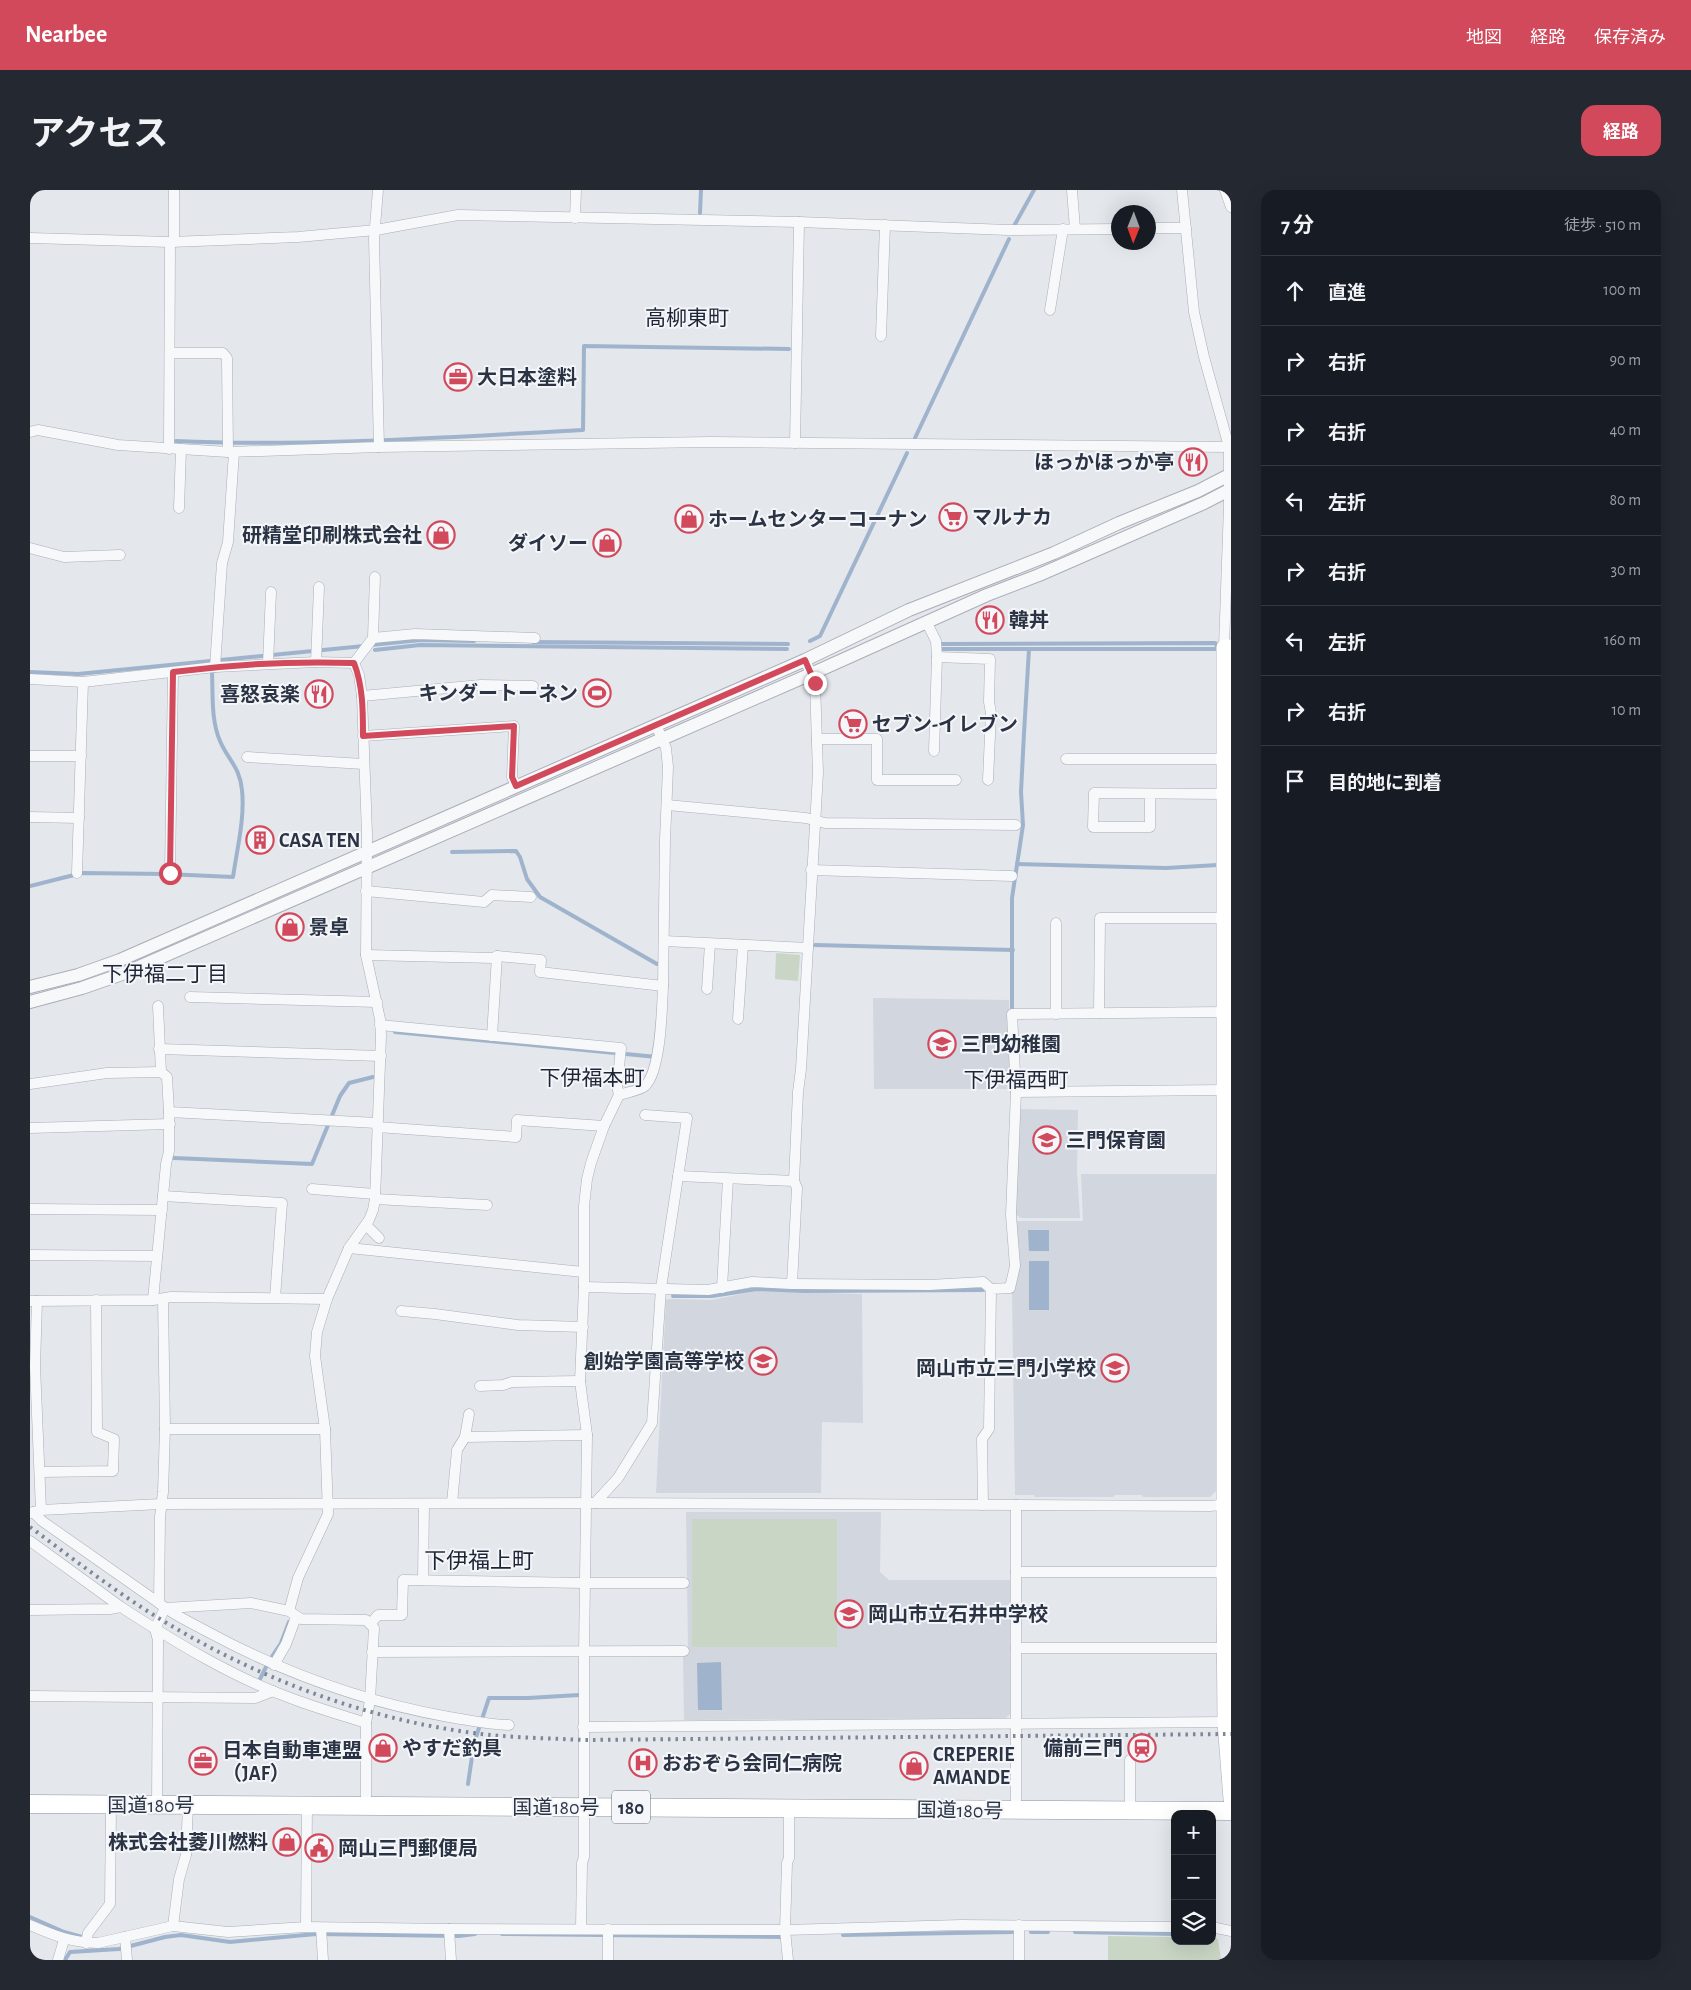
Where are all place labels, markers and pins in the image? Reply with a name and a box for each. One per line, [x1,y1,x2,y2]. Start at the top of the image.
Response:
office icon: 大日本塗料 [443,362,473,392]
place label: 大日本塗料 [477,366,577,388]
restaurant icon: ほっかほっか亭 [1178,447,1208,477]
place label: ほっかほっか亭 [1034,452,1174,473]
supermarket icon: マルナカ [938,502,968,532]
shop icon: ホームセンターコーナン [674,504,704,534]
place label: マルナカ [972,508,1052,528]
place label: ホームセンターコーナン [708,509,927,530]
shop icon: 研精堂印刷株式会社 [426,520,456,550]
place label: 研精堂印刷株式会社 [242,524,422,546]
shop icon: ダイソー [592,528,622,558]
place label: ダイソー [508,532,588,554]
restaurant icon: 韓丼 [975,605,1005,635]
place label: 韓丼 [1009,609,1049,631]
sports icon: キンダートーネン [582,678,612,708]
restaurant icon: 喜怒哀楽 [304,679,334,709]
place label: キンダートーネン [419,682,578,704]
place label: 喜怒哀楽 [220,683,300,705]
supermarket icon: セブン-イレブン [838,709,868,739]
place label: セブン-イレブン [872,713,1018,735]
building icon: CASA TEN [245,825,275,855]
place label: CASA TEN [279,831,360,851]
shop icon: 景卓 [275,912,305,942]
place label: 景卓 [309,917,349,938]
school or university icon: 三門幼稚園 [927,1029,957,1059]
place label: 三門幼稚園 [961,1033,1061,1055]
school or university icon: 三門保育園 [1032,1125,1062,1155]
place label: 三門保育園 [1066,1130,1166,1151]
school or university icon: 創始学園高等学校 [748,1346,778,1376]
place label: 創始学園高等学校 [584,1350,744,1372]
school or university icon: 岡山市立三門小学校 [1100,1353,1130,1383]
place label: 岡山市立三門小学校 [916,1357,1096,1379]
school or university icon: 岡山市立石井中学校 [834,1599,864,1629]
place label: 岡山市立石井中学校 [868,1603,1048,1625]
shop icon: やすだ釣具 [368,1733,398,1763]
station icon: 備前三門 [1127,1733,1157,1763]
place label: 備前三門 [1043,1737,1123,1759]
place label: やすだ釣具 [402,1738,502,1759]
place label: 日本自動車連盟 （JAF） [222,1740,362,1784]
place label: CREPERIE AMANDE [933,1745,1014,1788]
office icon: 日本自動車連盟 （JAF） [188,1746,218,1776]
hospital icon: おおぞら会同仁病院 [628,1748,658,1778]
shop icon: CREPERIE AMANDE [899,1751,929,1781]
place label: おおぞら会同仁病院 [662,1752,842,1774]
shop icon: 株式会社菱川燃料 [272,1827,302,1857]
place label: 株式会社菱川燃料 [108,1831,268,1853]
public building icon: 岡山三門郵便局 [304,1833,334,1863]
place label: 岡山三門郵便局 [338,1838,478,1859]

